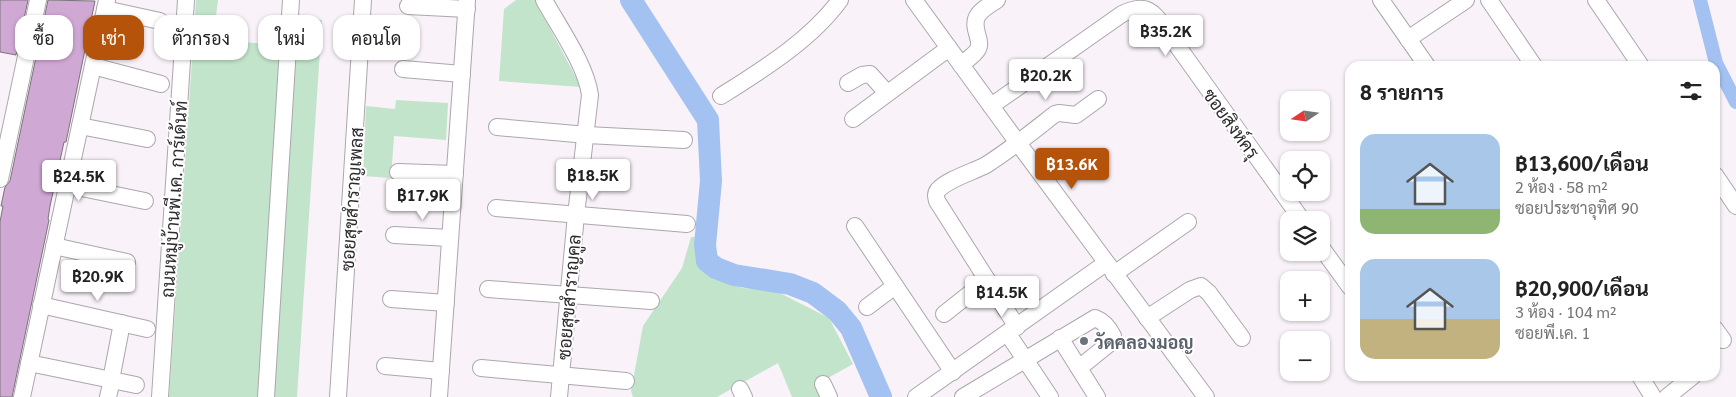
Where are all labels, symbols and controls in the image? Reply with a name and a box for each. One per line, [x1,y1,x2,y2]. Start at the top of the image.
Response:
chip: ซื้อ [15,15,73,60]
chip: เช่า [83,15,144,60]
chip: ตัวกรอง [154,15,248,60]
chip: ใหม่ [258,15,323,60]
chip: คอนโด [333,15,420,60]
pin: ฿35.2K [1125,15,1207,57]
text: ฿35.2K [1140,20,1192,41]
pin: ฿20.2K [1005,58,1087,101]
text: ฿20.2K [1020,64,1072,85]
icon: filters [1677,77,1705,105]
text: 8 รายการ [1360,78,1444,105]
street label: ซอยสิงห์ครุ [1197,83,1265,164]
north arrow [1280,91,1330,141]
map controls [1280,91,1330,381]
street label: ถนนหมู่บ้านพี.เค. การ์เด้นท์ [155,100,194,299]
street label: ซอยสุขสำราญเพลส [335,126,369,272]
pin: ฿13.6K [1031,148,1113,190]
text: ฿13,600/เดือน [1515,149,1649,176]
button: locate [1280,151,1330,201]
text: ฿13.6K [1046,153,1098,174]
icon: home [1400,154,1460,214]
pin: ฿18.5K [552,158,634,201]
pin: ฿24.5K [38,160,120,202]
text: ฿18.5K [567,164,619,185]
text: ฿24.5K [53,165,105,186]
text: 2 ห้อง · 58 m² [1515,176,1608,197]
pin: ฿17.9K [382,178,464,221]
text: ฿17.9K [397,184,449,205]
text: ซอยประชาอุทิศ 90 [1515,197,1639,218]
button: layers [1280,211,1330,261]
street label: ซอยสุขสำราญคูล [551,233,588,361]
pin: ฿20.9K [57,260,139,302]
text: ฿20.9K [72,265,124,286]
button: + [1280,271,1330,321]
text: ฿20,900/เดือน [1515,274,1649,301]
pin: ฿14.5K [961,276,1043,318]
icon: home [1400,279,1460,339]
text: ฿14.5K [976,281,1028,302]
text: 3 ห้อง · 104 m² [1515,301,1616,322]
text: ซอยพี.เค. 1 [1515,322,1590,343]
place label: วัดคลองมอญ [1094,330,1194,354]
button: − [1280,331,1330,381]
marker: วัดคลองมอญ [1078,335,1090,347]

